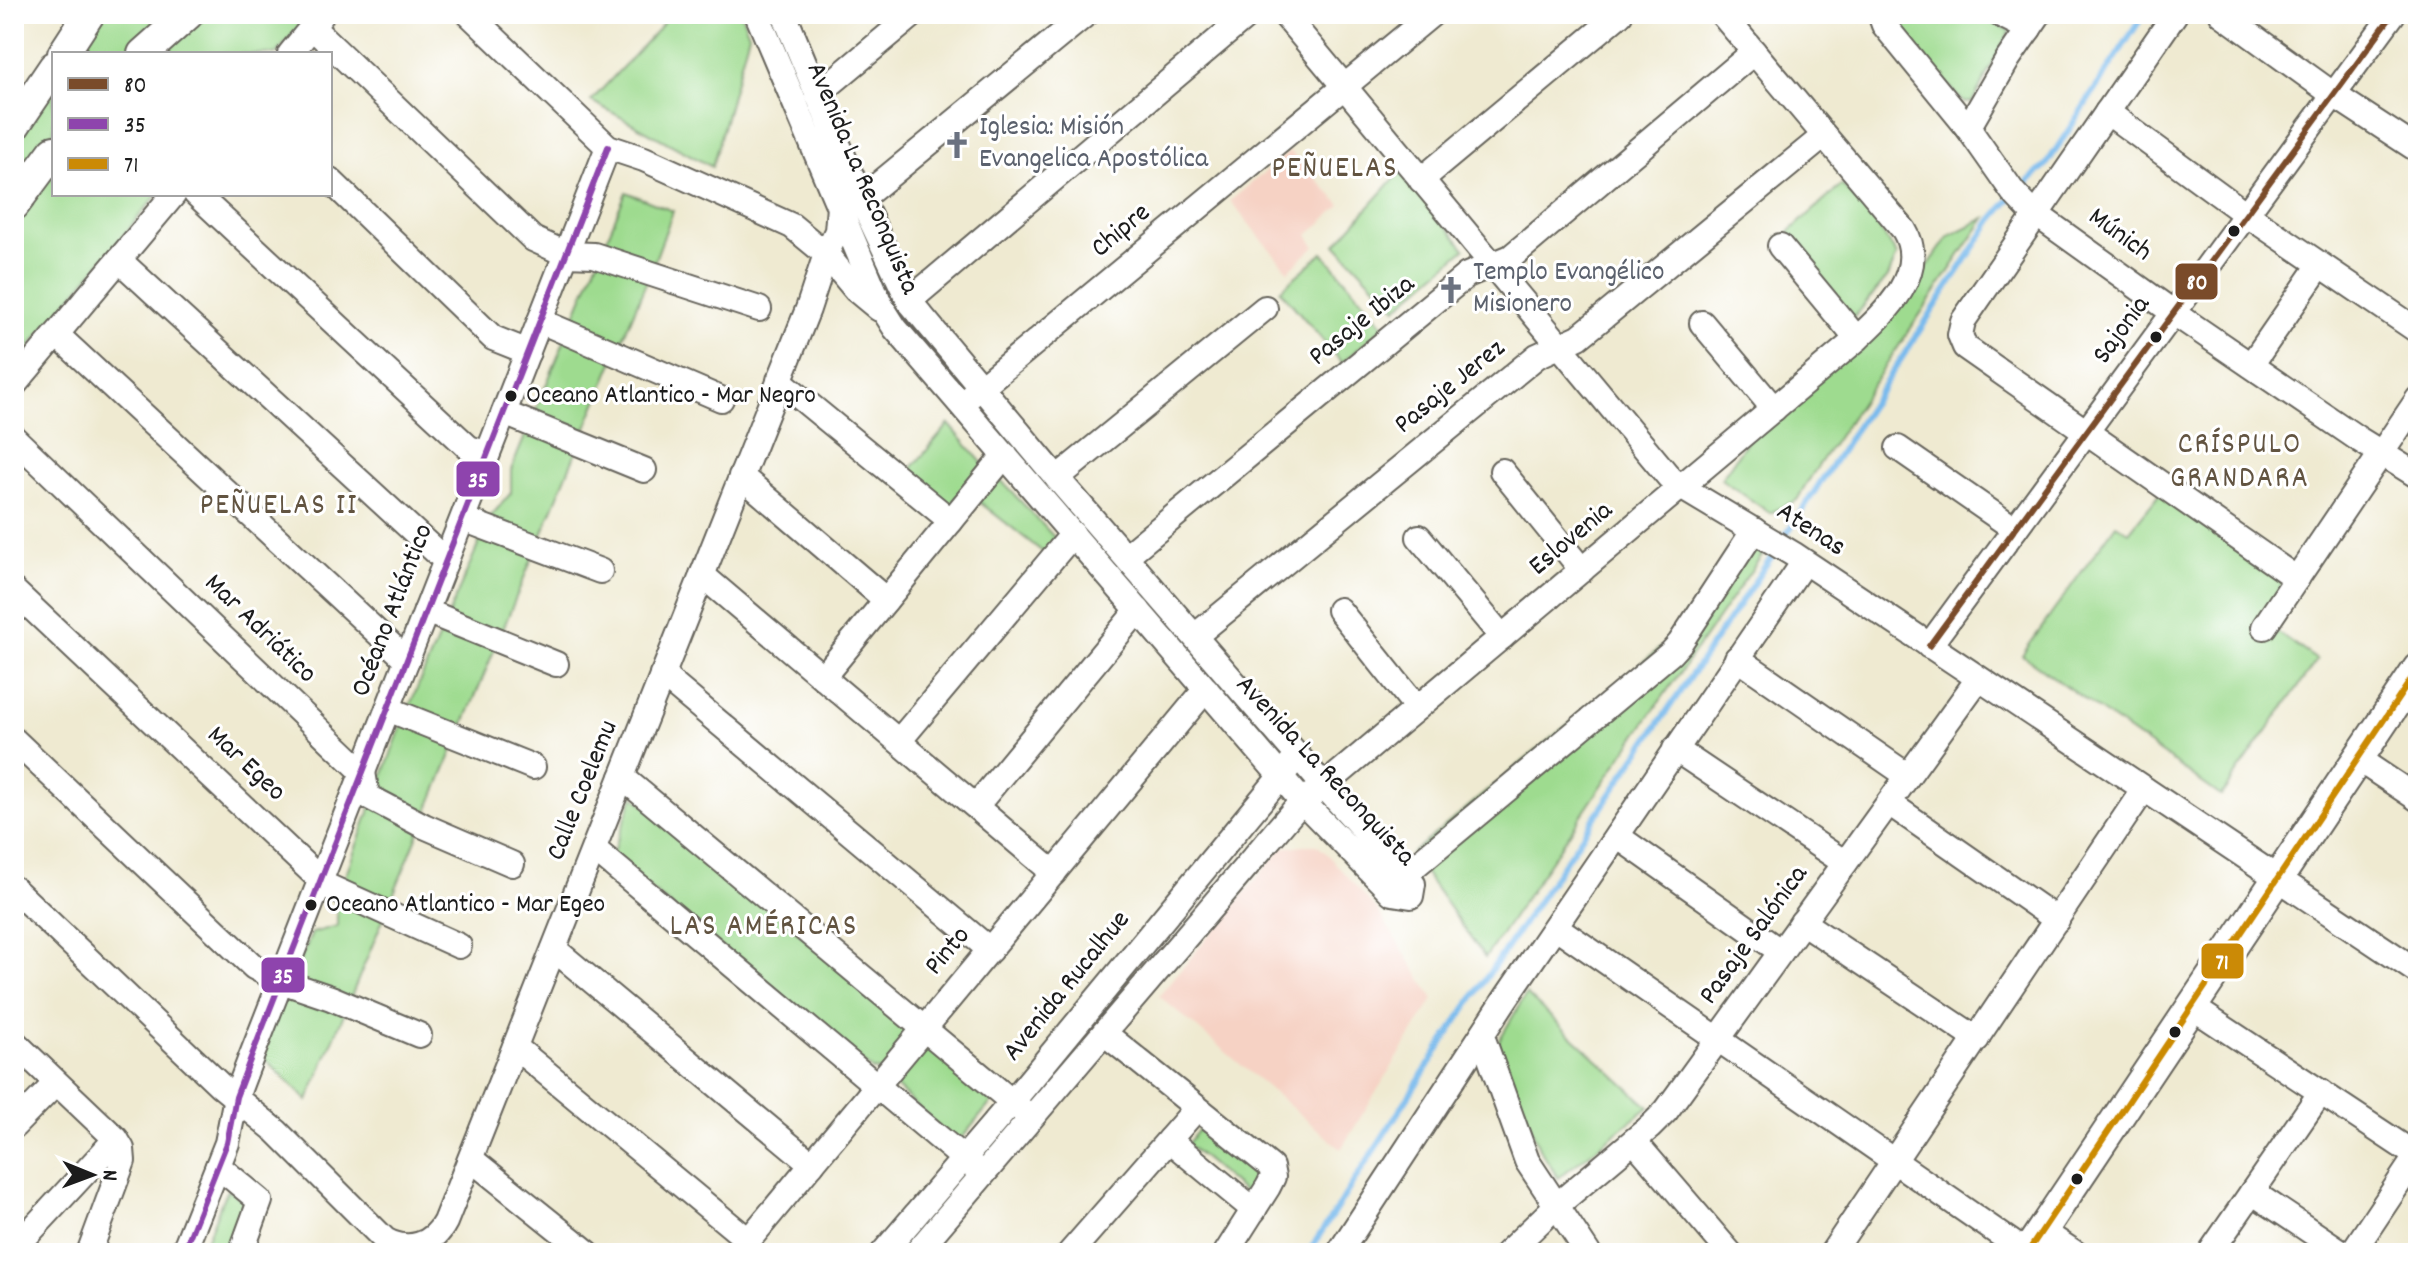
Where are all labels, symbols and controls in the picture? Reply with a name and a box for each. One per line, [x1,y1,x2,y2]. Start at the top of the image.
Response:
legend [52,52,332,196]
street label: Avenida La Reconquista [794,57,928,302]
text: 80 [124,70,147,104]
place label: Iglesia: Misión Evangelica Apostólica [979,109,1209,181]
text: 35 [124,110,146,144]
church icon: Iglesia: Misión Evangelica Apostólica [942,130,972,160]
district label: PEÑUELAS [1271,149,1399,192]
text: 71 [124,150,138,184]
street label: Chipre [1083,195,1161,269]
street label: Múnich [2079,199,2159,273]
unlabelled marker [2226,223,2242,239]
place label: Templo Evangélico Misionero [1473,254,1665,326]
line badge: 80 [2174,262,2219,301]
street label: Pasaje Ibiza [1301,266,1425,377]
text: 80 [2187,269,2207,300]
church icon: Templo Evangélico Misionero [1436,275,1466,305]
street label: Sajonia [2084,288,2162,374]
unlabelled marker [2148,329,2164,345]
street label: Pasaje Jerez [1387,330,1515,445]
place label: Oceano Atlantico - Mar Negro [526,378,816,415]
marker: Oceano Atlantico - Mar Negro [503,388,519,404]
district label: CRÍSPULO GRANDARA [2170,425,2310,502]
line badge: 35 [455,460,501,498]
text: 35 [468,467,488,498]
district label: PEÑUELAS II [200,486,358,529]
street label: Eslovenia [1521,492,1623,587]
street label: Atenas [1767,494,1853,568]
street label: Océano Atlántico [343,519,445,703]
street label: Mar Adriático [194,566,324,694]
street label: Avenida La Reconquista [1225,667,1424,877]
street label: Calle Coelemu [538,715,630,867]
street label: Mar Egeo [196,718,294,812]
street label: Pasaje Salónica [1691,857,1820,1014]
place label: Oceano Atlantico - Mar Egeo [326,887,605,924]
marker: Oceano Atlantico - Mar Egeo [303,897,319,913]
street label: Avenida Rucalhue [995,903,1141,1071]
district label: LAS AMÉRICAS [670,907,858,950]
street label: Pinto [916,919,982,985]
line badge: 71 [2200,942,2245,980]
text: 71 [2215,949,2229,980]
line badge: 35 [260,956,306,994]
text: 35 [273,963,293,994]
unlabelled marker [2167,1024,2183,1040]
north arrow [52,1135,132,1215]
text: N [93,1170,124,1181]
unlabelled marker [2069,1171,2085,1187]

